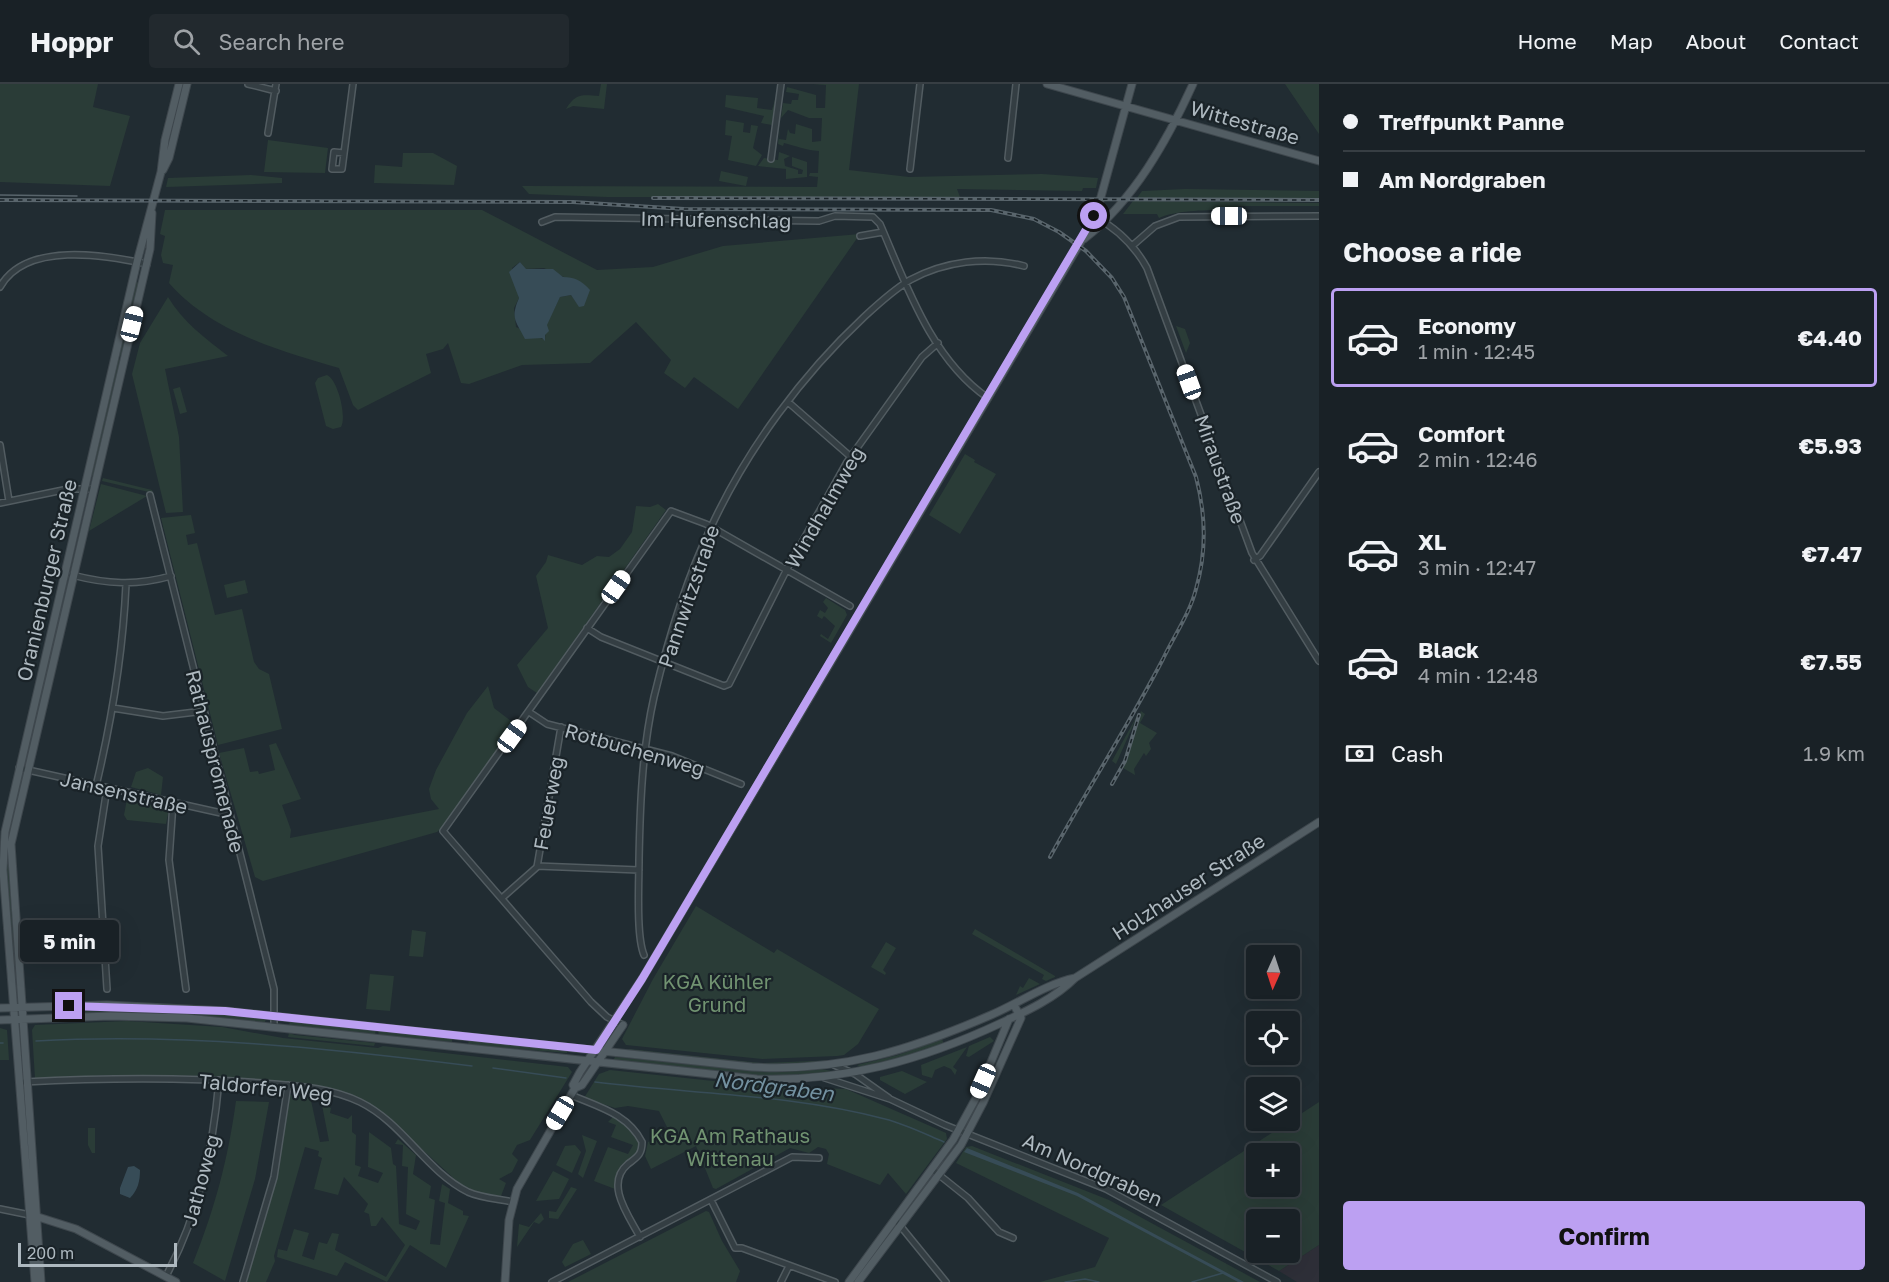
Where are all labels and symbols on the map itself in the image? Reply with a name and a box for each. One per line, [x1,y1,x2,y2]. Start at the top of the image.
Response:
street label: Wittestraße [1188,95,1302,149]
route start [1080,202,1107,229]
street label: Im Hufenschlag [640,206,792,232]
car [1211,207,1247,225]
car [119,304,145,344]
car [1174,362,1204,402]
street label: Miraustraße [1190,411,1252,527]
street label: Windhalmweg [779,442,869,572]
street label: Oranienburger Straße [11,477,81,683]
street label: Pannwitzstraße [652,521,724,671]
car [598,567,634,607]
street label: Rathauspromenade [182,667,250,855]
car [494,716,530,756]
street label: Rotbuchenweg [562,718,708,780]
street label: Feuerweg [528,754,568,852]
street label: Jansenstraße [58,766,190,818]
street label: Holzhauser Straße [1107,828,1269,944]
callout: 5 min [20,919,118,961]
north arrow [1246,945,1300,999]
park label: KGA Kühler Grund [663,969,772,1016]
route end [55,992,82,1019]
car [967,1061,999,1101]
water label: Nordgraben [713,1066,836,1106]
street label: Taldorfer Weg [198,1068,334,1106]
car [543,1093,577,1133]
park label: KGA Am Rathaus Wittenau [650,1123,810,1170]
street label: Am Nordgraben [1019,1127,1167,1211]
street label: Jathoweg [176,1131,224,1229]
scale bar [18,1240,177,1268]

